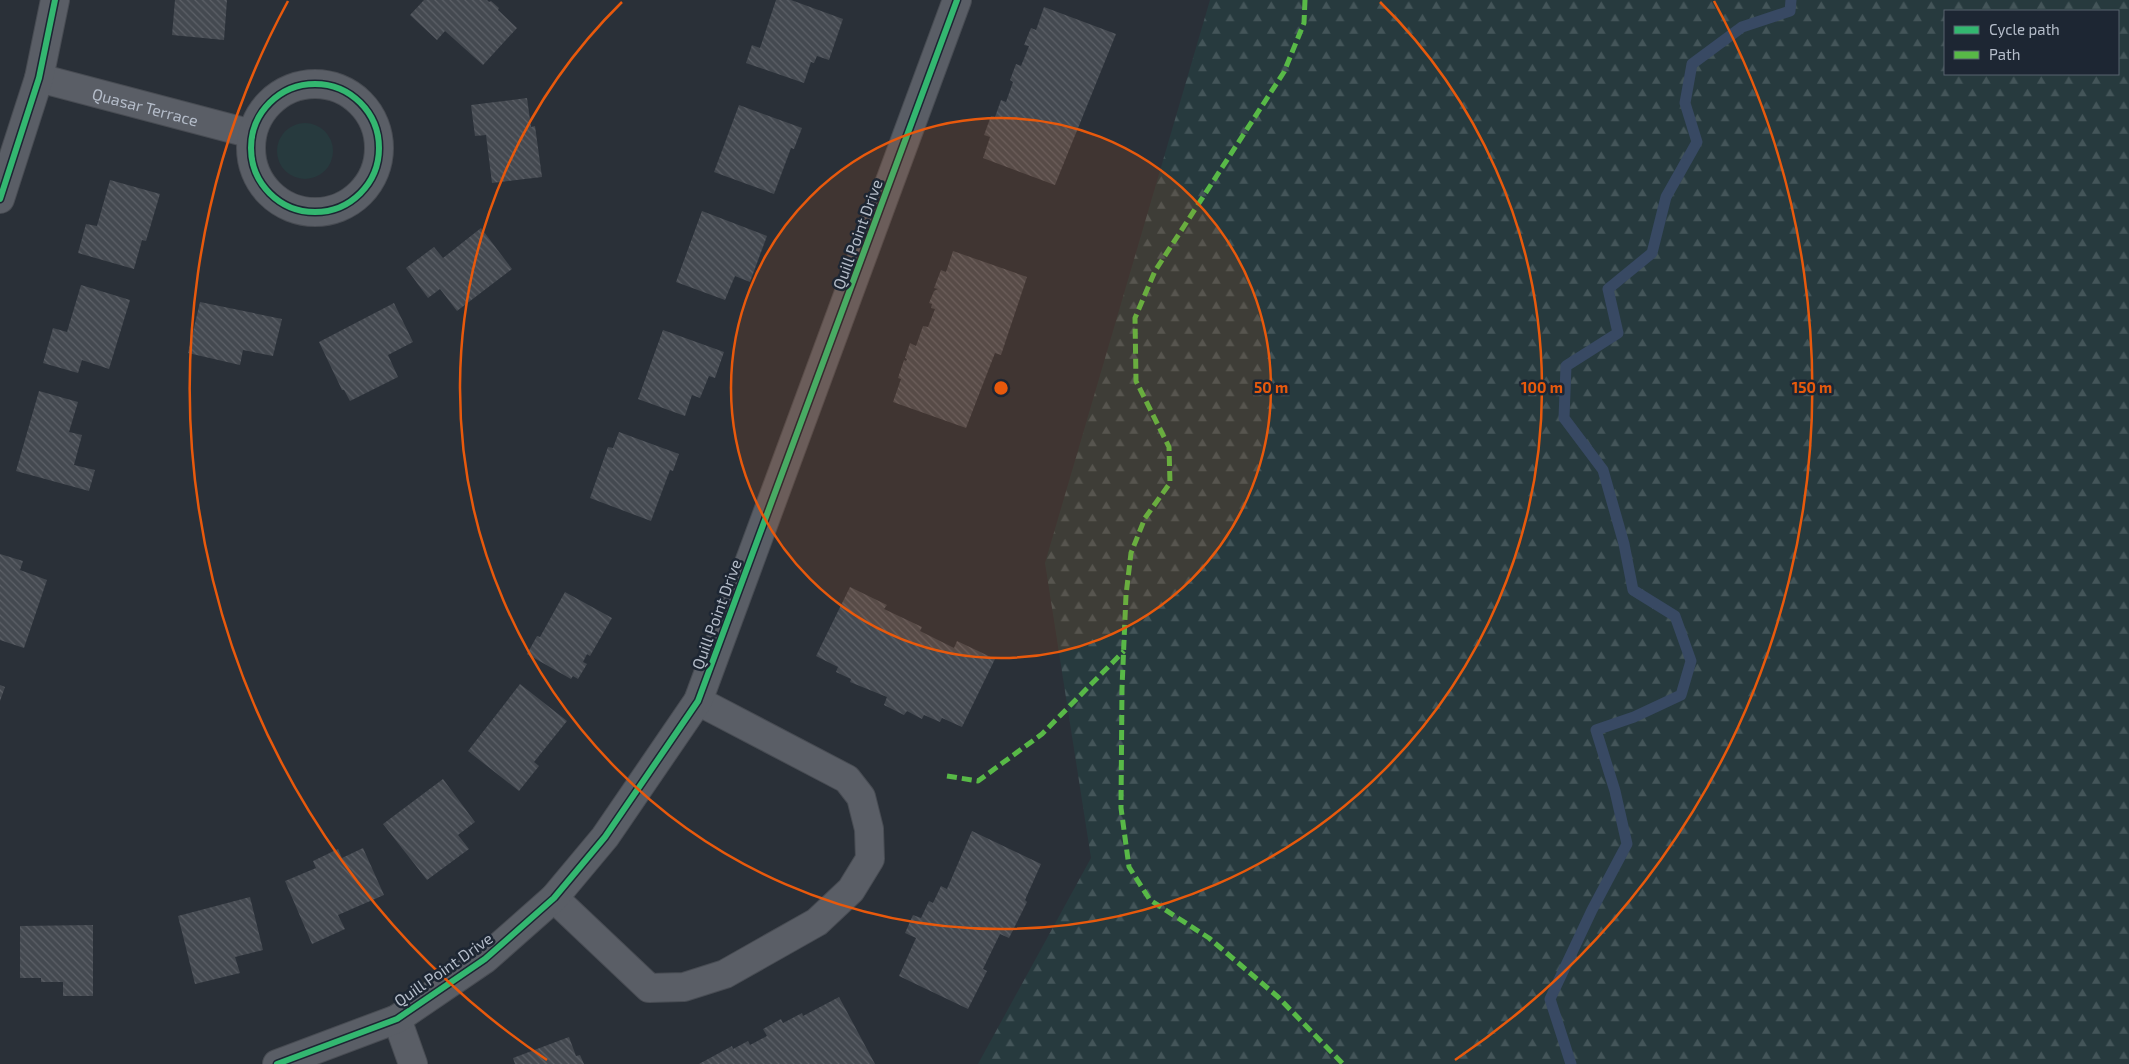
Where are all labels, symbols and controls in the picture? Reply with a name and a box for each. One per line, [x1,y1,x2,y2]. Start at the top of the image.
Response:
legend [1944,10,2119,75]
text: Cycle path [1989,20,2060,38]
text: Path [1989,45,2020,63]
street label: Quasar Terrace [90,83,200,129]
street label: Quill Point Drive [828,176,887,292]
text: 50 m [1254,378,1288,396]
text: 100 m [1521,378,1563,396]
text: 150 m [1792,378,1832,396]
centre of rings [992,379,1010,397]
street label: Quill Point Drive [687,556,746,672]
street label: Quill Point Drive [390,928,496,1011]

